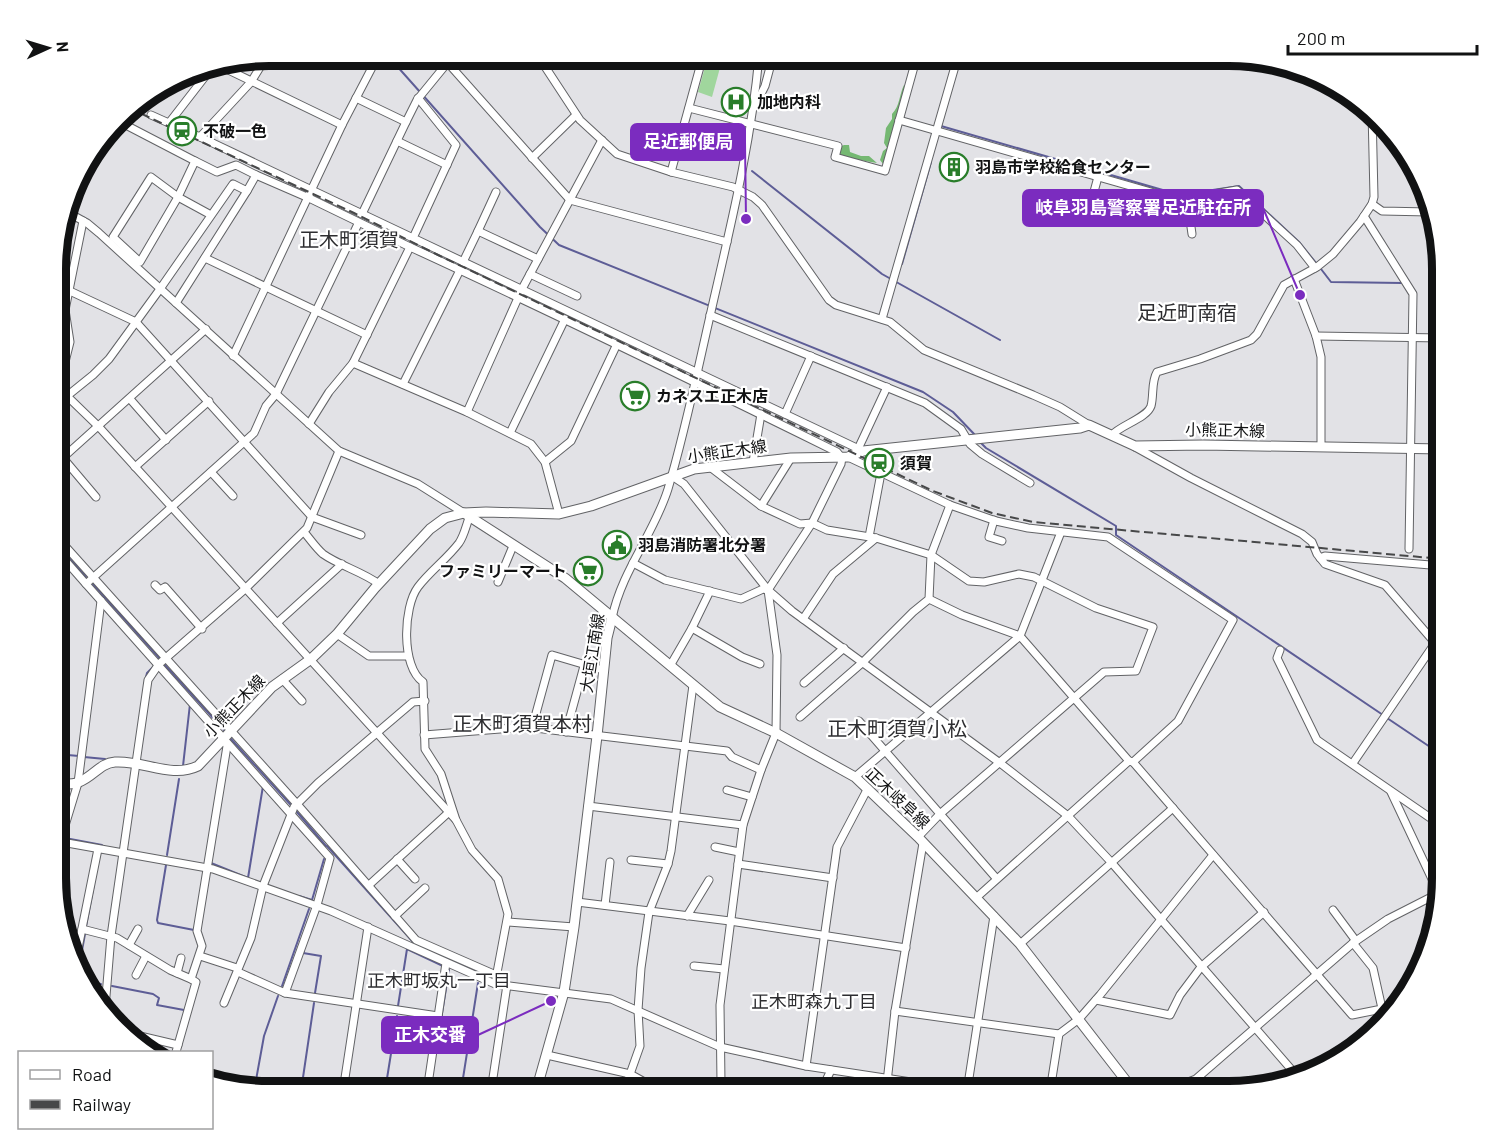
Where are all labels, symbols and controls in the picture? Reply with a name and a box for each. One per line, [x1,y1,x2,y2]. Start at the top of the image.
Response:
north arrow [18,18,78,78]
scale bar [1288,18,1477,56]
text: 200 m [1297,27,1345,49]
text: N [54,41,73,53]
hospital icon: 加地内科 [720,86,752,118]
place label: 加地内科 [757,92,821,111]
station icon: 不破一色 [166,115,198,147]
place label: 不破一色 [203,121,267,140]
callout: 足近郵便局 [631,124,745,160]
text: 足近郵便局 [643,130,733,152]
building icon: 羽島市学校給食センター [938,151,970,183]
place label: 羽島市学校給食センター [975,157,1151,176]
callout: 岐阜羽島警察署足近駐在所 [1023,190,1263,226]
text: 岐阜羽島警察署足近駐在所 [1035,196,1251,218]
district label: 正木町須賀 [299,227,399,251]
district label: 足近町南宿 [1137,300,1237,324]
supermarket icon: カネスエ正木店 [619,380,651,412]
place label: カネスエ正木店 [656,386,768,405]
street label: 小熊正木線 [1185,419,1265,440]
street label: 小熊正木線 [686,436,768,465]
station icon: 須賀 [863,447,895,479]
place label: 須賀 [900,453,932,472]
public building icon: 羽島消防署北分署 [601,529,633,561]
place label: 羽島消防署北分署 [638,535,766,554]
supermarket icon: ファミリーマート [572,555,604,587]
place label: ファミリーマート [439,561,567,580]
street label: 大垣江南線 [576,612,607,694]
street label: 小熊正木線 [199,670,268,741]
district label: 正木町須賀本村 [452,711,592,735]
district label: 正木町須賀小松 [827,716,967,740]
street label: 正木岐阜線 [863,763,934,832]
district label: 正木町坂丸一丁目 [367,969,511,991]
district label: 正木町森九丁目 [751,990,877,1012]
callout: 正木交番 [382,1017,478,1053]
text: 正木交番 [394,1023,466,1045]
legend [18,1051,213,1129]
text: Road [72,1063,112,1085]
text: Railway [72,1093,131,1115]

